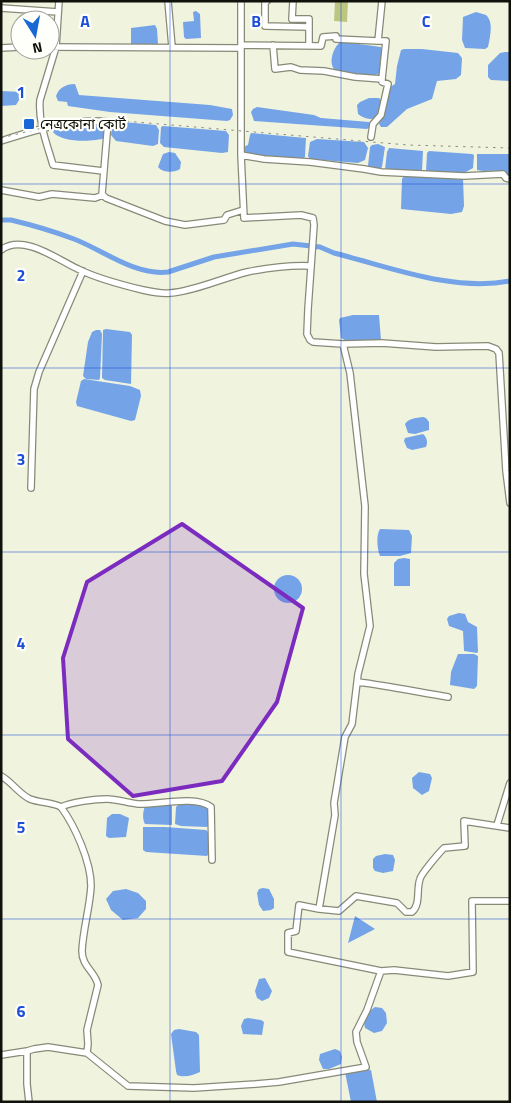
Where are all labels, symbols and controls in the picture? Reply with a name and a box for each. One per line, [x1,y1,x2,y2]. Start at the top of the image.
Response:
text: A [80,9,90,33]
text: B [251,9,261,33]
text: C [422,9,431,33]
north arrow [10,10,60,60]
text: N [31,37,44,59]
text: 1 [17,80,25,104]
place label: নেত্রকোনা কোর্ট [40,113,126,134]
marker: নেত্রকোনা কোর্ট [22,117,36,131]
text: 2 [17,263,25,287]
text: 3 [17,447,25,471]
text: 4 [17,631,26,655]
text: 5 [17,815,26,839]
text: 6 [17,999,26,1023]

